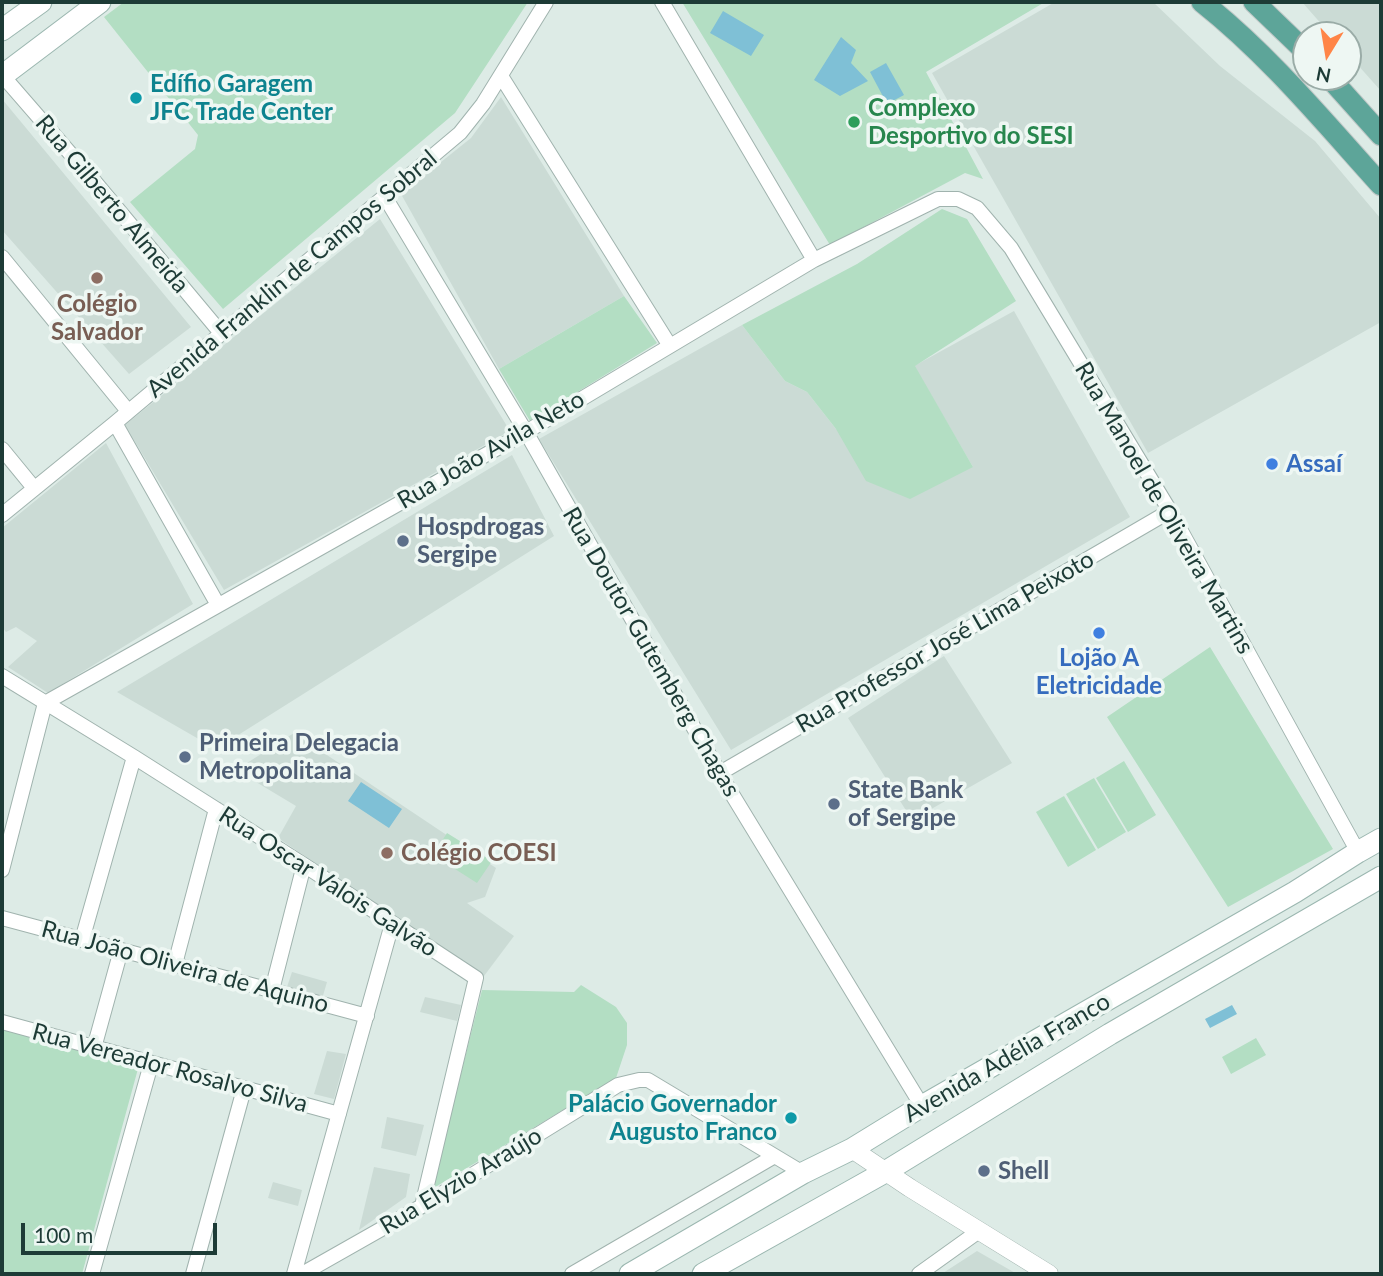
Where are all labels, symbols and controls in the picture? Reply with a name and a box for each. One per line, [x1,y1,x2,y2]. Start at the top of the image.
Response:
north arrow [1292,21,1362,91]
text: N [1314,62,1333,88]
place label: Edífio Garagem JFC Trade Center [150,70,333,126]
marker: Edífio Garagem JFC Trade Center [128,90,144,106]
place label: Complexo Desportivo do SESI [868,94,1074,150]
street label: Rua Gilberto Almeida [29,109,195,299]
marker: Complexo Desportivo do SESI [846,114,862,130]
street label: Avenida Franklin de Campos Sobral [141,144,443,404]
marker: Colégio Salvador [89,270,105,286]
place label: Colégio Salvador [51,290,143,346]
street label: Rua Manoel de Oliveira Martins [1068,357,1260,659]
street label: Rua João Avila Neto [392,385,590,515]
place label: Assaí [1286,450,1342,478]
marker: Assaí [1264,456,1280,472]
street label: Rua Doutor Gutemberg Chagas [556,502,746,802]
place label: Hospdrogas Sergipe [417,513,544,569]
marker: Hospdrogas Sergipe [395,533,411,549]
street label: Rua Professor José Lima Peixoto [791,545,1099,739]
marker: Lojão A Eletricidade [1091,625,1107,641]
place label: Lojão A Eletricidade [1036,644,1162,700]
place label: Primeira Delegacia Metropolitana [199,729,399,785]
marker: Primeira Delegacia Metropolitana [177,749,193,765]
place label: State Bank of Sergipe [848,776,963,832]
marker: State Bank of Sergipe [826,796,842,812]
street label: Rua Oscar Valois Galvão [213,801,443,963]
place label: Colégio COESI [401,839,557,867]
marker: Colégio COESI [379,845,395,861]
street label: Rua João Oliveira de Aquino [38,915,332,1019]
street label: Avenida Adélia Franco [899,987,1115,1129]
street label: Rua Vereador Rosalvo Silva [29,1017,311,1119]
place label: Palácio Governador Augusto Franco [568,1090,777,1146]
marker: Palácio Governador Augusto Franco [783,1110,799,1126]
street label: Rua Elyzio Araújo [375,1121,547,1241]
place label: Shell [998,1157,1049,1185]
marker: Shell [976,1163,992,1179]
scale bar [24,1210,220,1254]
text: 100 m [34,1222,93,1247]

